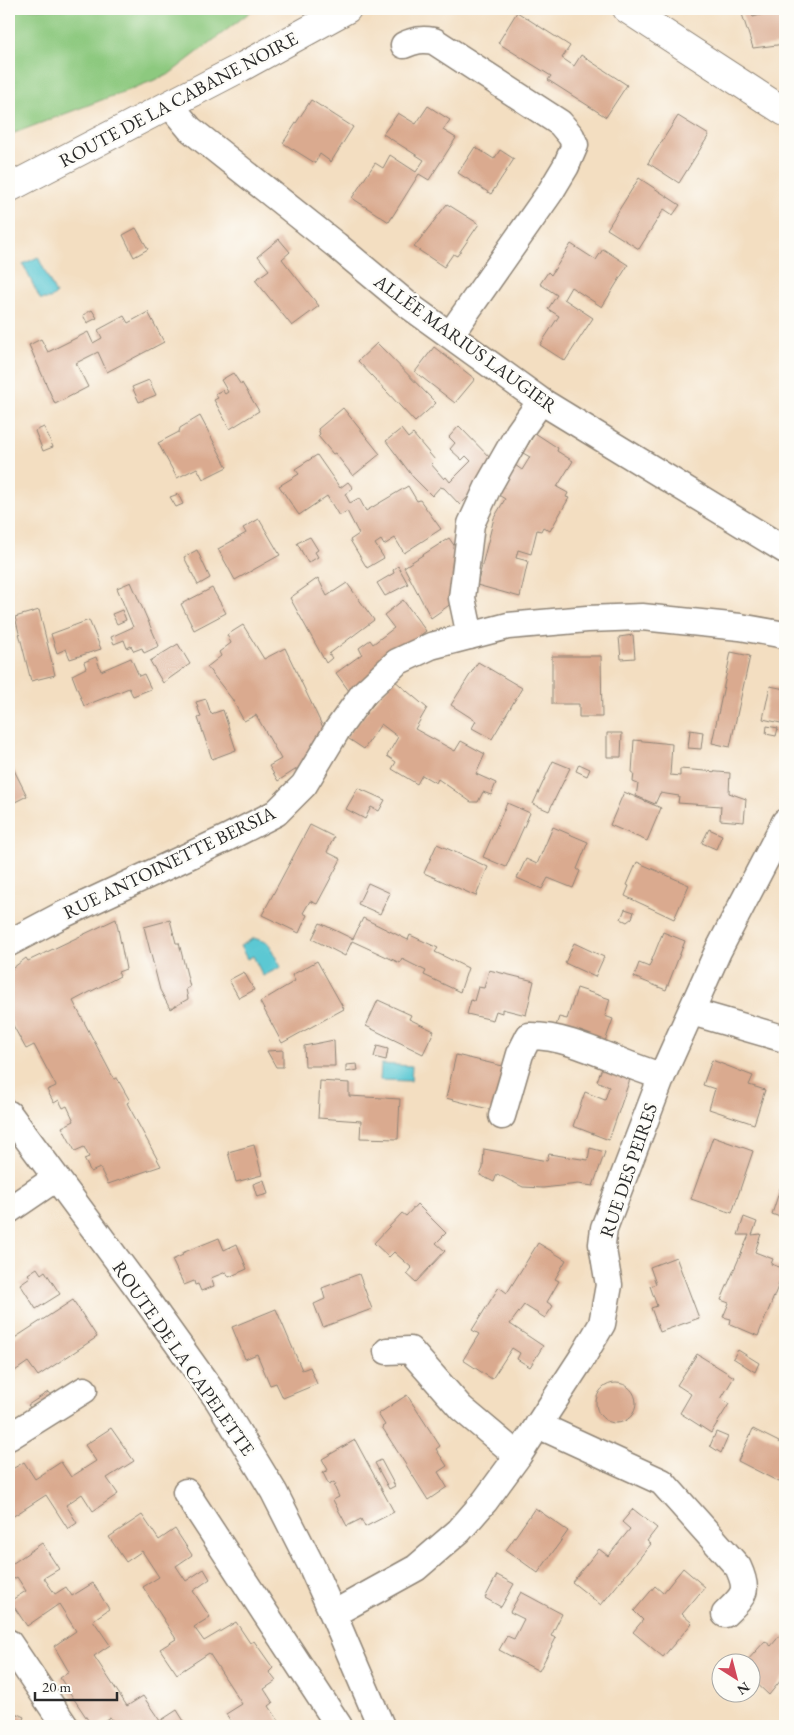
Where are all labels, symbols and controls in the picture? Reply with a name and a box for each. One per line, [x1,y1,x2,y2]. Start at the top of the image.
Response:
street label: ROUTE DE LA CABANE NOIRE [54,26,302,173]
street label: ALLÉE MARIUS LAUGIER [368,268,563,419]
street label: RUE ANTOINETTE BERSIA [59,800,280,925]
street label: RUE DES PEIRES [594,1100,663,1241]
street label: ROUTE DE LA CAPELETTE [107,1256,261,1461]
north arrow [712,1652,762,1702]
scale bar [35,1670,118,1702]
text: 20 m [42,1677,71,1696]
text: N [733,1678,754,1700]

